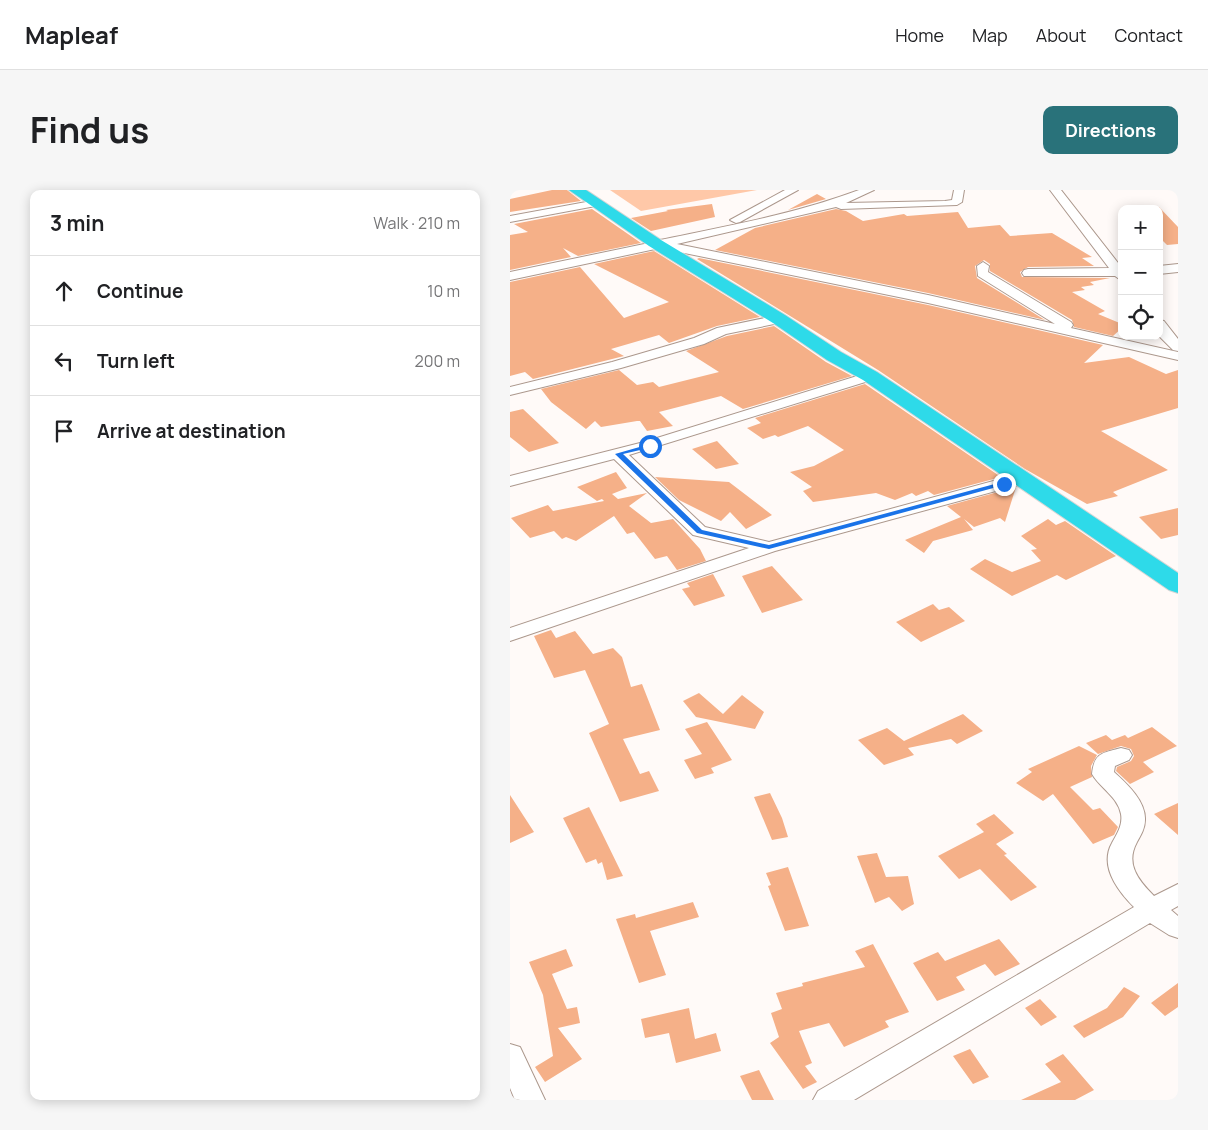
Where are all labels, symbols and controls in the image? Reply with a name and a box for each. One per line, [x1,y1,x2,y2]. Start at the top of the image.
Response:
text: Mapleaf [25,18,118,51]
text: Home [895,23,944,47]
text: Map [972,23,1008,47]
text: About [1036,23,1086,47]
text: Contact [1114,23,1183,47]
text: Find us [30,106,149,154]
button: Directions [1043,106,1178,154]
map controls [1118,205,1163,340]
button: + [1118,205,1163,250]
text: 3 min [50,209,104,237]
text: Walk · 210 m [373,212,460,234]
button: − [1118,250,1163,295]
icon: ahead [50,277,78,305]
text: Continue [97,278,183,304]
text: 10 m [427,280,460,302]
button: locate [1118,295,1163,340]
icon: left [50,347,78,375]
text: Turn left [97,348,175,374]
text: 200 m [415,350,460,372]
icon: arrive [50,417,78,445]
text: Arrive at destination [97,418,286,444]
route start [639,435,662,458]
route end [993,473,1016,496]

